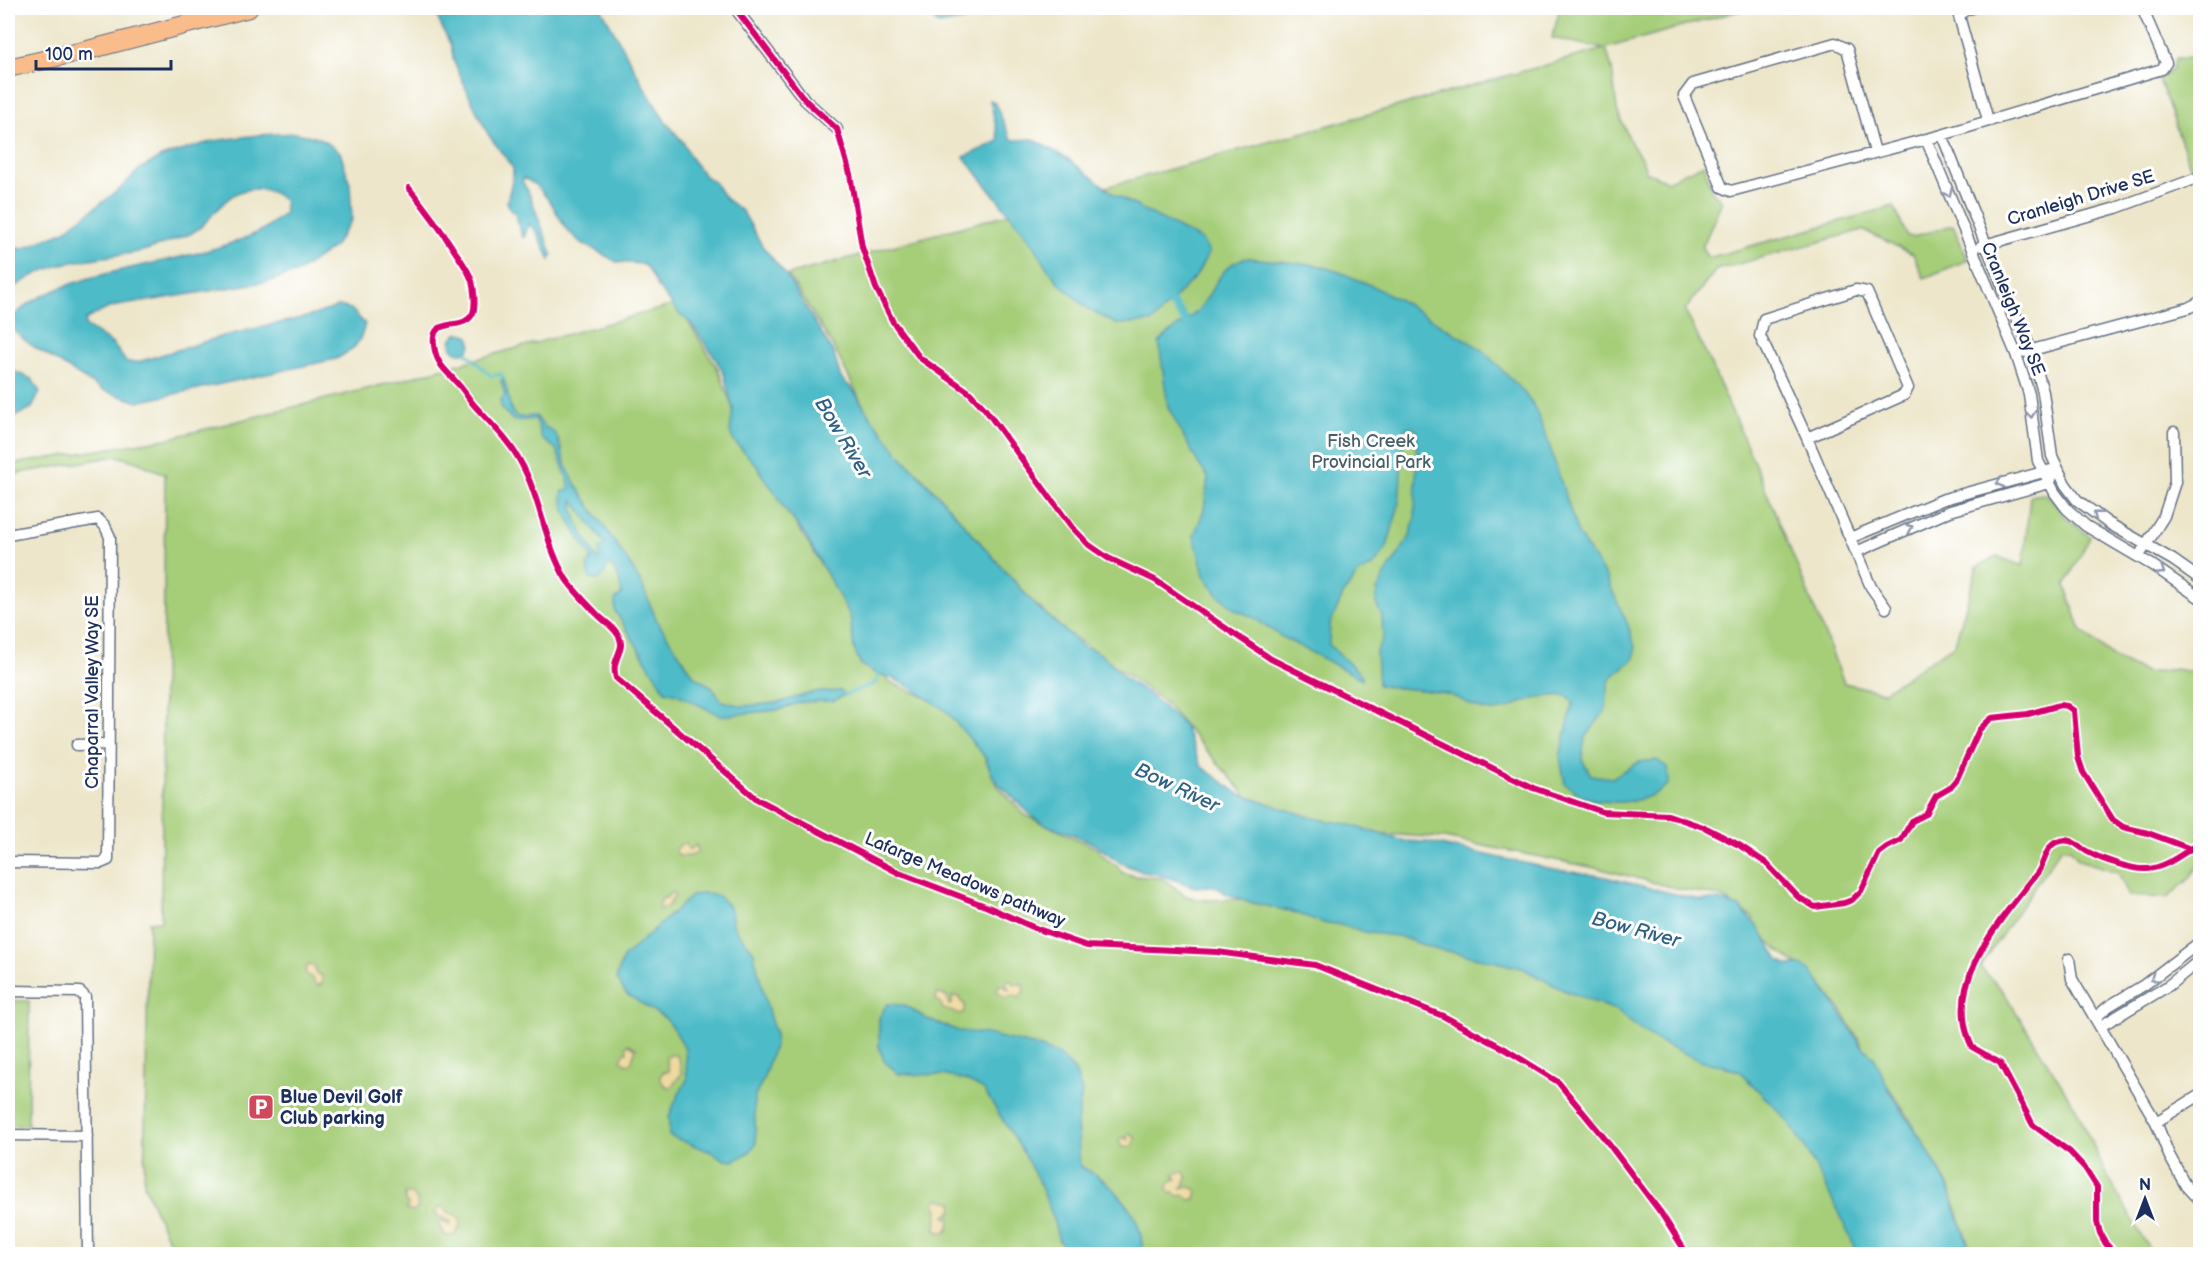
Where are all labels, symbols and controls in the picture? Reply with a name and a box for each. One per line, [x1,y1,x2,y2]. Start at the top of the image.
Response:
scale bar [36,33,171,71]
text: 100 m [45,44,93,65]
street label: Cranleigh Drive SE [2005,166,2157,230]
one-way arrow [1941,187,1953,198]
street label: Cranleigh Way SE [1977,239,2049,379]
water label: Bow River [809,393,877,484]
one-way arrow [2024,410,2037,419]
park label: Fish Creek Provincial Park [1311,431,1431,473]
one-way arrow [1996,476,2006,488]
one-way arrow [2093,512,2104,523]
one-way arrow [1903,524,1914,536]
one-way arrow [2155,563,2165,575]
street label: Chaparral Valley Way SE [82,595,103,789]
water label: Bow River [1131,758,1225,819]
street label: Lafarge Meadows pathway [861,828,1069,932]
water label: Bow River [1589,907,1684,954]
one-way arrow [2150,971,2161,982]
place label: Blue Devil Golf Club parking [280,1087,403,1129]
parking icon: Blue Devil Golf Club parking [246,1092,276,1122]
north arrow [2115,1169,2175,1229]
text: N [2139,1176,2151,1195]

